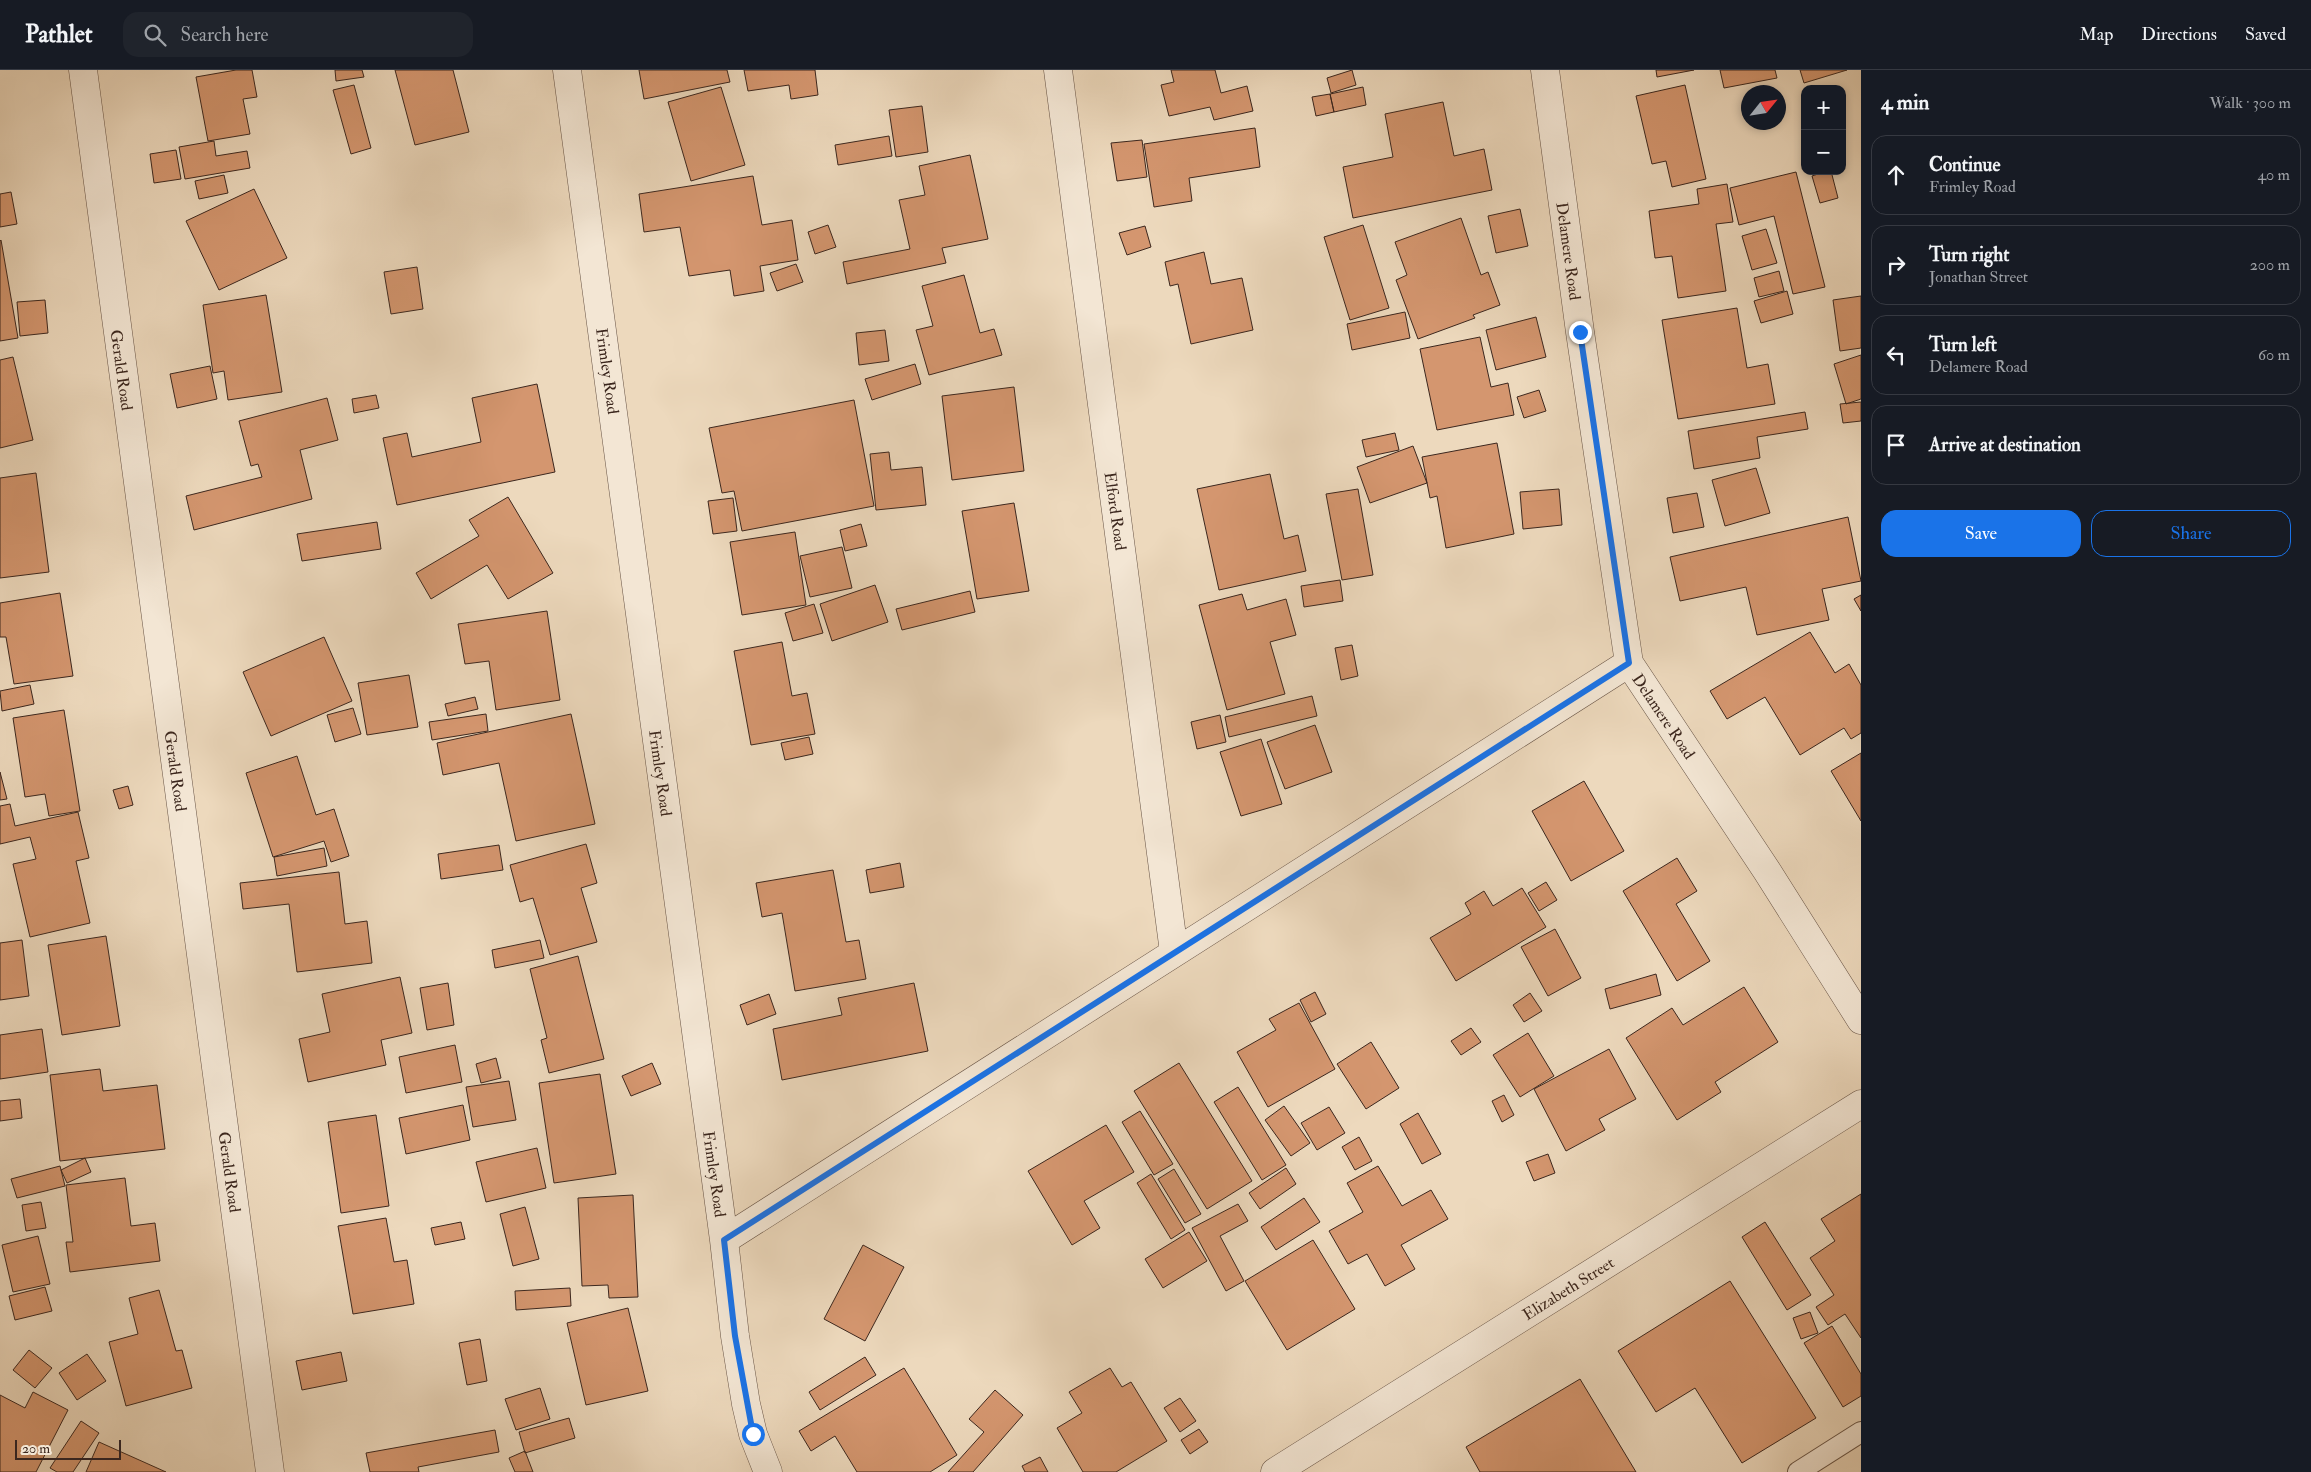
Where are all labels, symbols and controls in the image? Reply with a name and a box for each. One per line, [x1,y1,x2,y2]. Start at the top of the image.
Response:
search box [123,12,473,57]
text: Pathlet [25,19,93,50]
icon: search [141,21,169,49]
text: Search here [181,23,268,47]
text: Map [2080,23,2113,46]
text: Directions [2141,23,2217,46]
text: Saved [2245,23,2286,46]
north arrow [1741,85,1786,130]
map controls [1801,85,1846,175]
button: + [1801,85,1846,130]
text: 4 min [1881,89,1929,116]
text: Walk · 300 m [2210,93,2291,113]
button: − [1801,130,1846,175]
text: Continue [1929,153,2000,177]
icon: ahead [1882,161,1910,189]
text: 40 m [2257,165,2290,185]
text: Frimley Road [1929,177,2016,197]
street label: Delamere Road [1551,201,1585,302]
text: Turn right [1929,243,2009,267]
icon: right [1882,251,1910,279]
text: 200 m [2250,255,2290,275]
text: Jonathan Street [1929,267,2028,287]
route end [1569,321,1592,344]
street label: Frimley Road [591,327,623,416]
street label: Gerald Road [105,328,137,412]
text: Turn left [1929,333,1997,357]
icon: left [1882,341,1910,369]
text: 60 m [2258,345,2290,365]
text: Delamere Road [1929,357,2028,377]
icon: arrive [1882,431,1910,459]
text: Arrive at destination [1929,433,2081,457]
street label: Elford Road [1100,471,1130,552]
button: Save [1881,510,2081,557]
button: Share [2091,510,2291,557]
street label: Delamere Road [1627,670,1699,763]
street label: Gerald Road [159,729,191,813]
street label: Frimley Road [644,729,676,818]
street label: Gerald Road [213,1130,245,1214]
street label: Frimley Road [698,1130,730,1219]
street label: Elizabeth Street [1519,1253,1618,1325]
route start [742,1423,765,1446]
scale bar [15,1437,121,1460]
text: 20 m [22,1440,50,1457]

